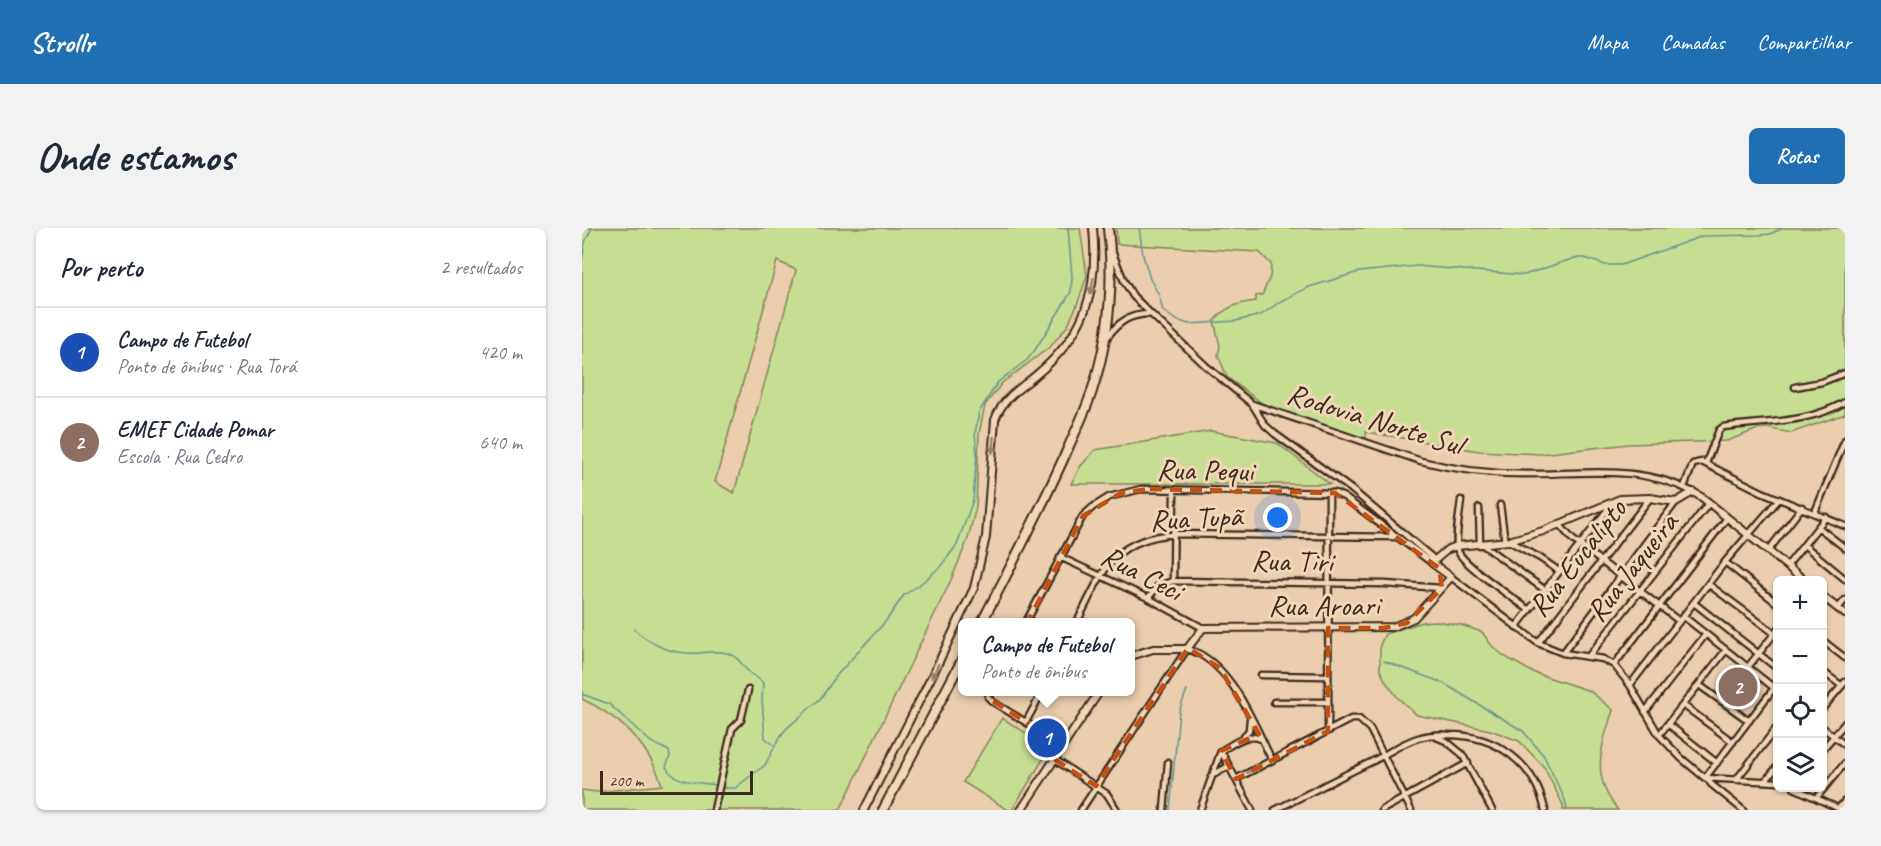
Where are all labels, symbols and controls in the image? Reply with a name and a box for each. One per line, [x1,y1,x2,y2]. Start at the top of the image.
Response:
text: Strollr [30,25,94,60]
text: Mapa [1587,29,1628,55]
text: Camadas [1661,29,1724,55]
text: Compartilhar [1757,29,1851,55]
button: Rotas [1749,128,1845,184]
text: Onde estamos [36,130,233,183]
text: Por perto [60,251,142,284]
text: 2 resultados [440,255,522,280]
one-way arrow [1087,277,1096,296]
text: Campo de Futebol [117,326,247,354]
text: 1 [75,340,84,365]
text: 420 m [479,340,522,365]
text: Ponto de ônibus · Rua Torá [117,354,296,379]
street label: Rodovia Norte Sul [1283,374,1472,465]
text: EMEF Cidade Pomar [117,416,274,444]
text: 2 [75,430,84,455]
text: 640 m [479,430,522,455]
one-way arrow [989,435,998,454]
text: Escola · Rua Cedro [117,444,242,469]
street label: Rua Pequi [1156,450,1257,490]
street label: Rua Eucalipto [1519,490,1636,624]
street label: Rua Tupã [1149,496,1246,539]
your location [1263,503,1292,532]
street label: Rua Jaqueira [1577,503,1688,629]
street label: Rua Ceci [1095,537,1192,611]
street label: Rua Tiri [1251,541,1336,581]
map controls [1773,576,1827,792]
button: + [1773,576,1827,630]
street label: Rua Aroari [1268,586,1383,624]
popup [958,618,1135,696]
button: − [1773,630,1827,684]
text: Campo de Futebol [981,631,1112,659]
text: Ponto de ônibus [981,659,1086,684]
one-way arrow [930,663,939,680]
pin: 2 [1718,664,1758,710]
button: locate [1773,684,1827,738]
pin: 1 [1028,716,1066,760]
button: layers [1773,738,1827,792]
one-way arrow [1245,765,1263,775]
scale bar [600,768,753,796]
text: 200 m [609,771,643,791]

